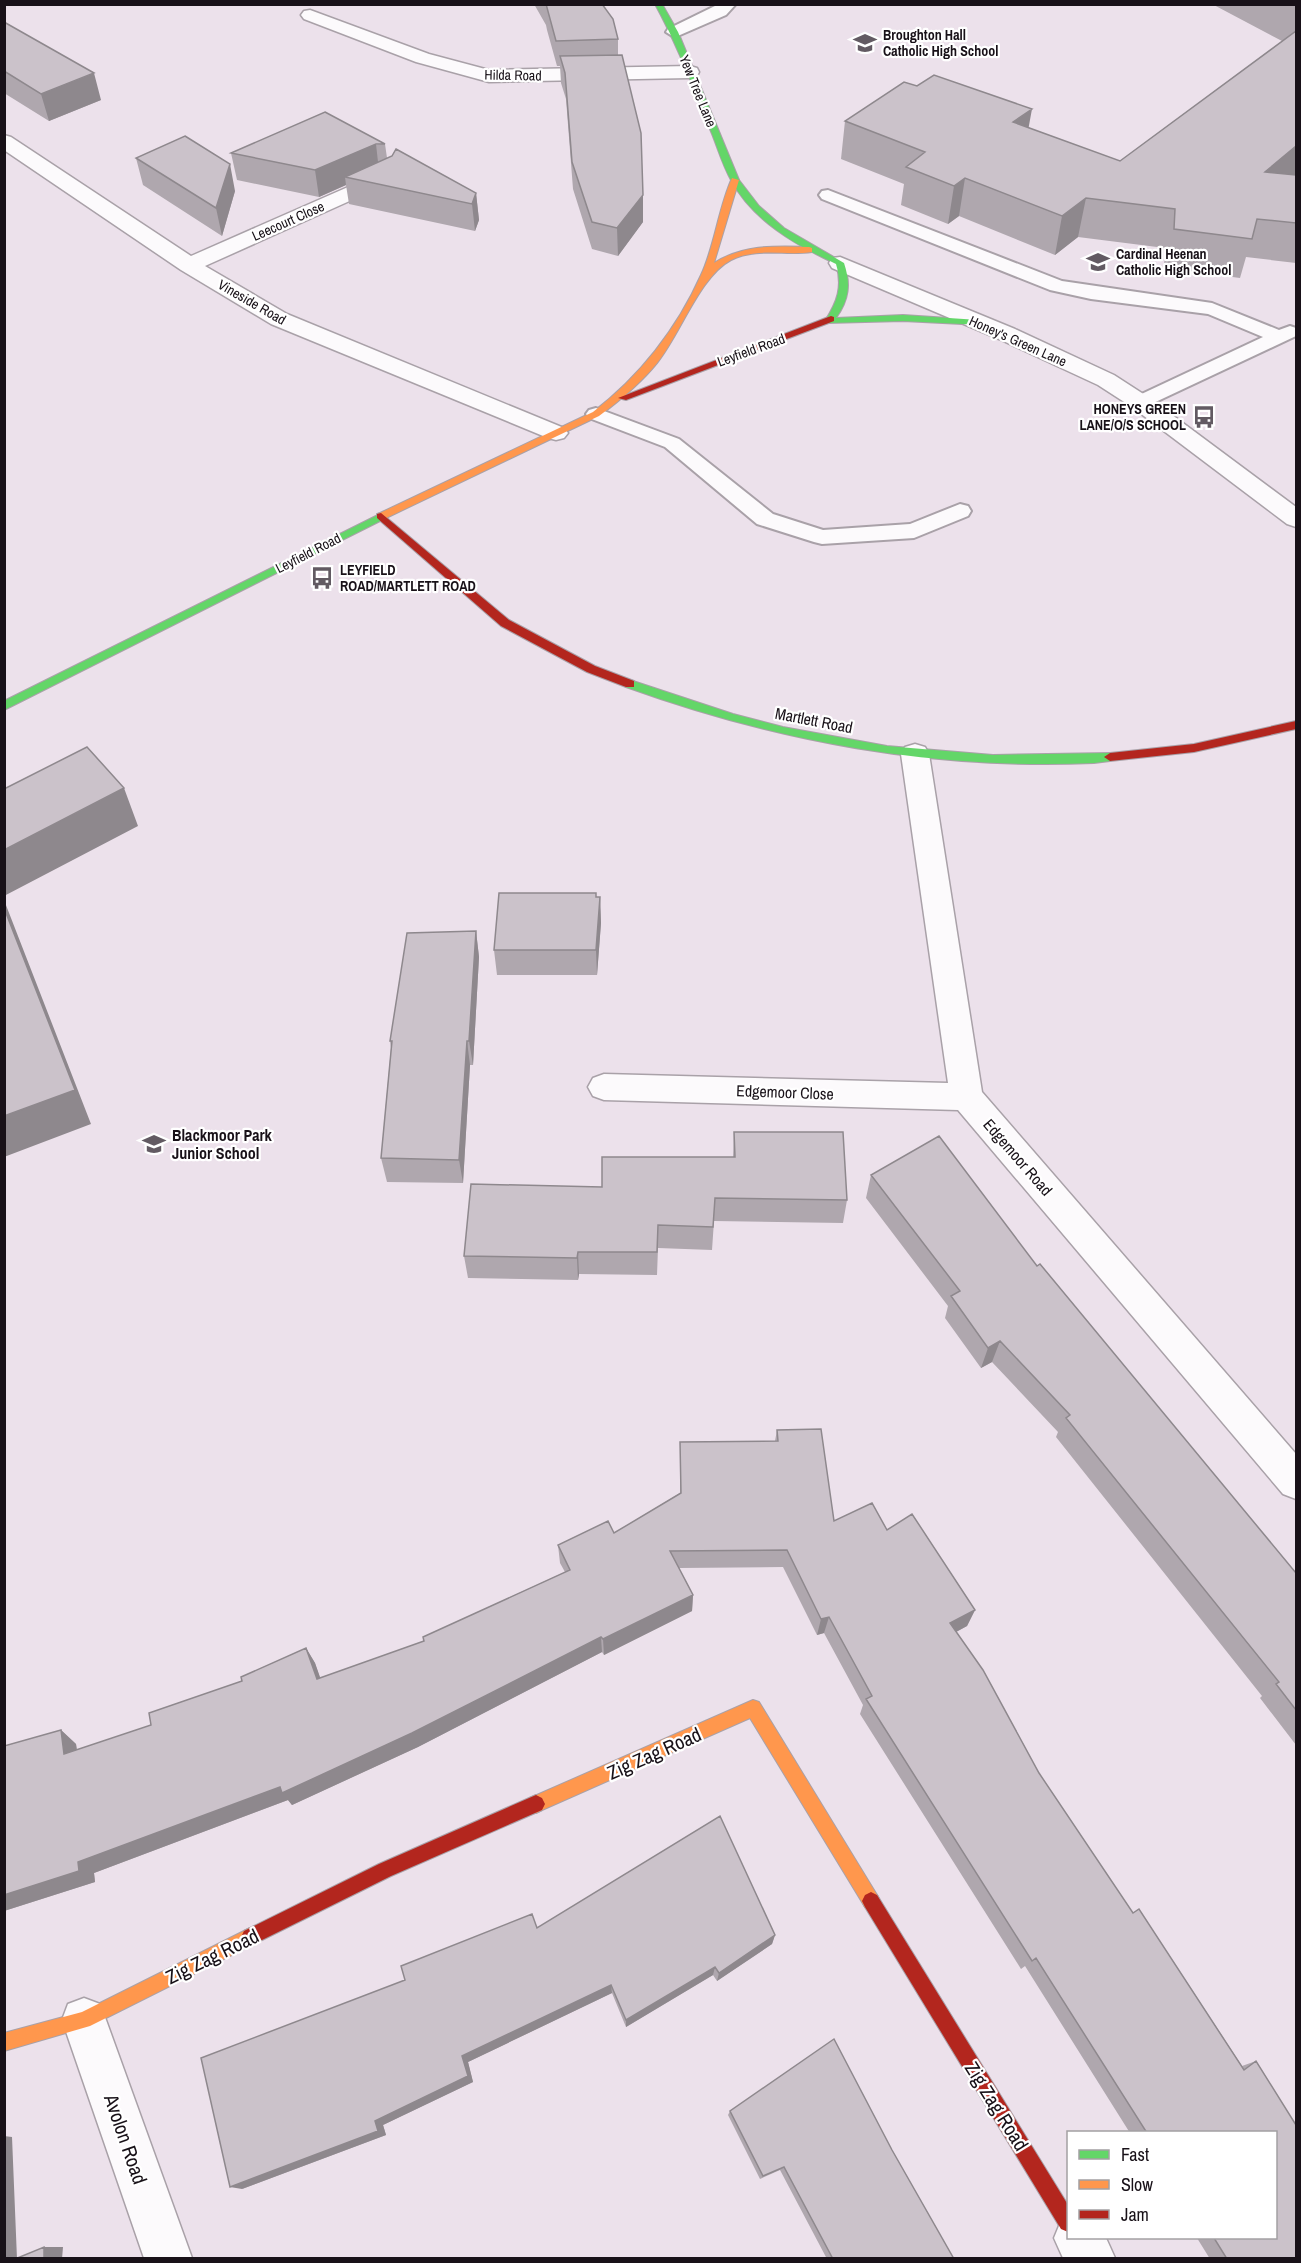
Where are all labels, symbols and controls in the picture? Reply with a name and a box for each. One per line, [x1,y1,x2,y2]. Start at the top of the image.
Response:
place label: Broughton Hall Catholic High School [883,26,998,60]
school or university icon: Broughton Hall Catholic High School [852,30,878,56]
street label: Yew Tree Lane [675,52,721,130]
street label: Hilda Road [484,66,542,84]
street label: Leecourt Close [249,197,327,245]
place label: Cardinal Heenan Catholic High School [1116,245,1231,279]
school or university icon: Cardinal Heenan Catholic High School [1085,249,1111,275]
street label: Vineside Road [215,275,289,329]
street label: Honey's Green Lane [966,311,1070,371]
street label: Leyfield Road [715,329,787,371]
place label: HONEYS GREEN LANE/O/S SCHOOL [1079,400,1186,434]
bus stop icon: HONEYS GREEN LANE/O/S SCHOOL [1191,404,1217,430]
street label: Leyfield Road [272,529,344,577]
place label: LEYFIELD ROAD/MARTLETT ROAD [340,561,476,595]
bus stop icon: LEYFIELD ROAD/MARTLETT ROAD [309,565,335,591]
street label: Martlett Road [773,702,855,738]
street label: Edgemoor Close [736,1079,834,1105]
street label: Edgemoor Road [978,1114,1058,1200]
place label: Blackmoor Park Junior School [172,1124,273,1164]
school or university icon: Blackmoor Park Junior School [141,1131,167,1157]
street label: Zig Zag Road [603,1720,705,1786]
street label: Zig Zag Road [161,1922,263,1990]
street label: Zig Zag Road [959,2056,1035,2156]
street label: Avolon Road [98,2089,154,2188]
legend [1067,2131,1277,2239]
text: Fast [1121,2142,1149,2167]
text: Slow [1121,2172,1153,2197]
text: Jam [1121,2202,1149,2227]

